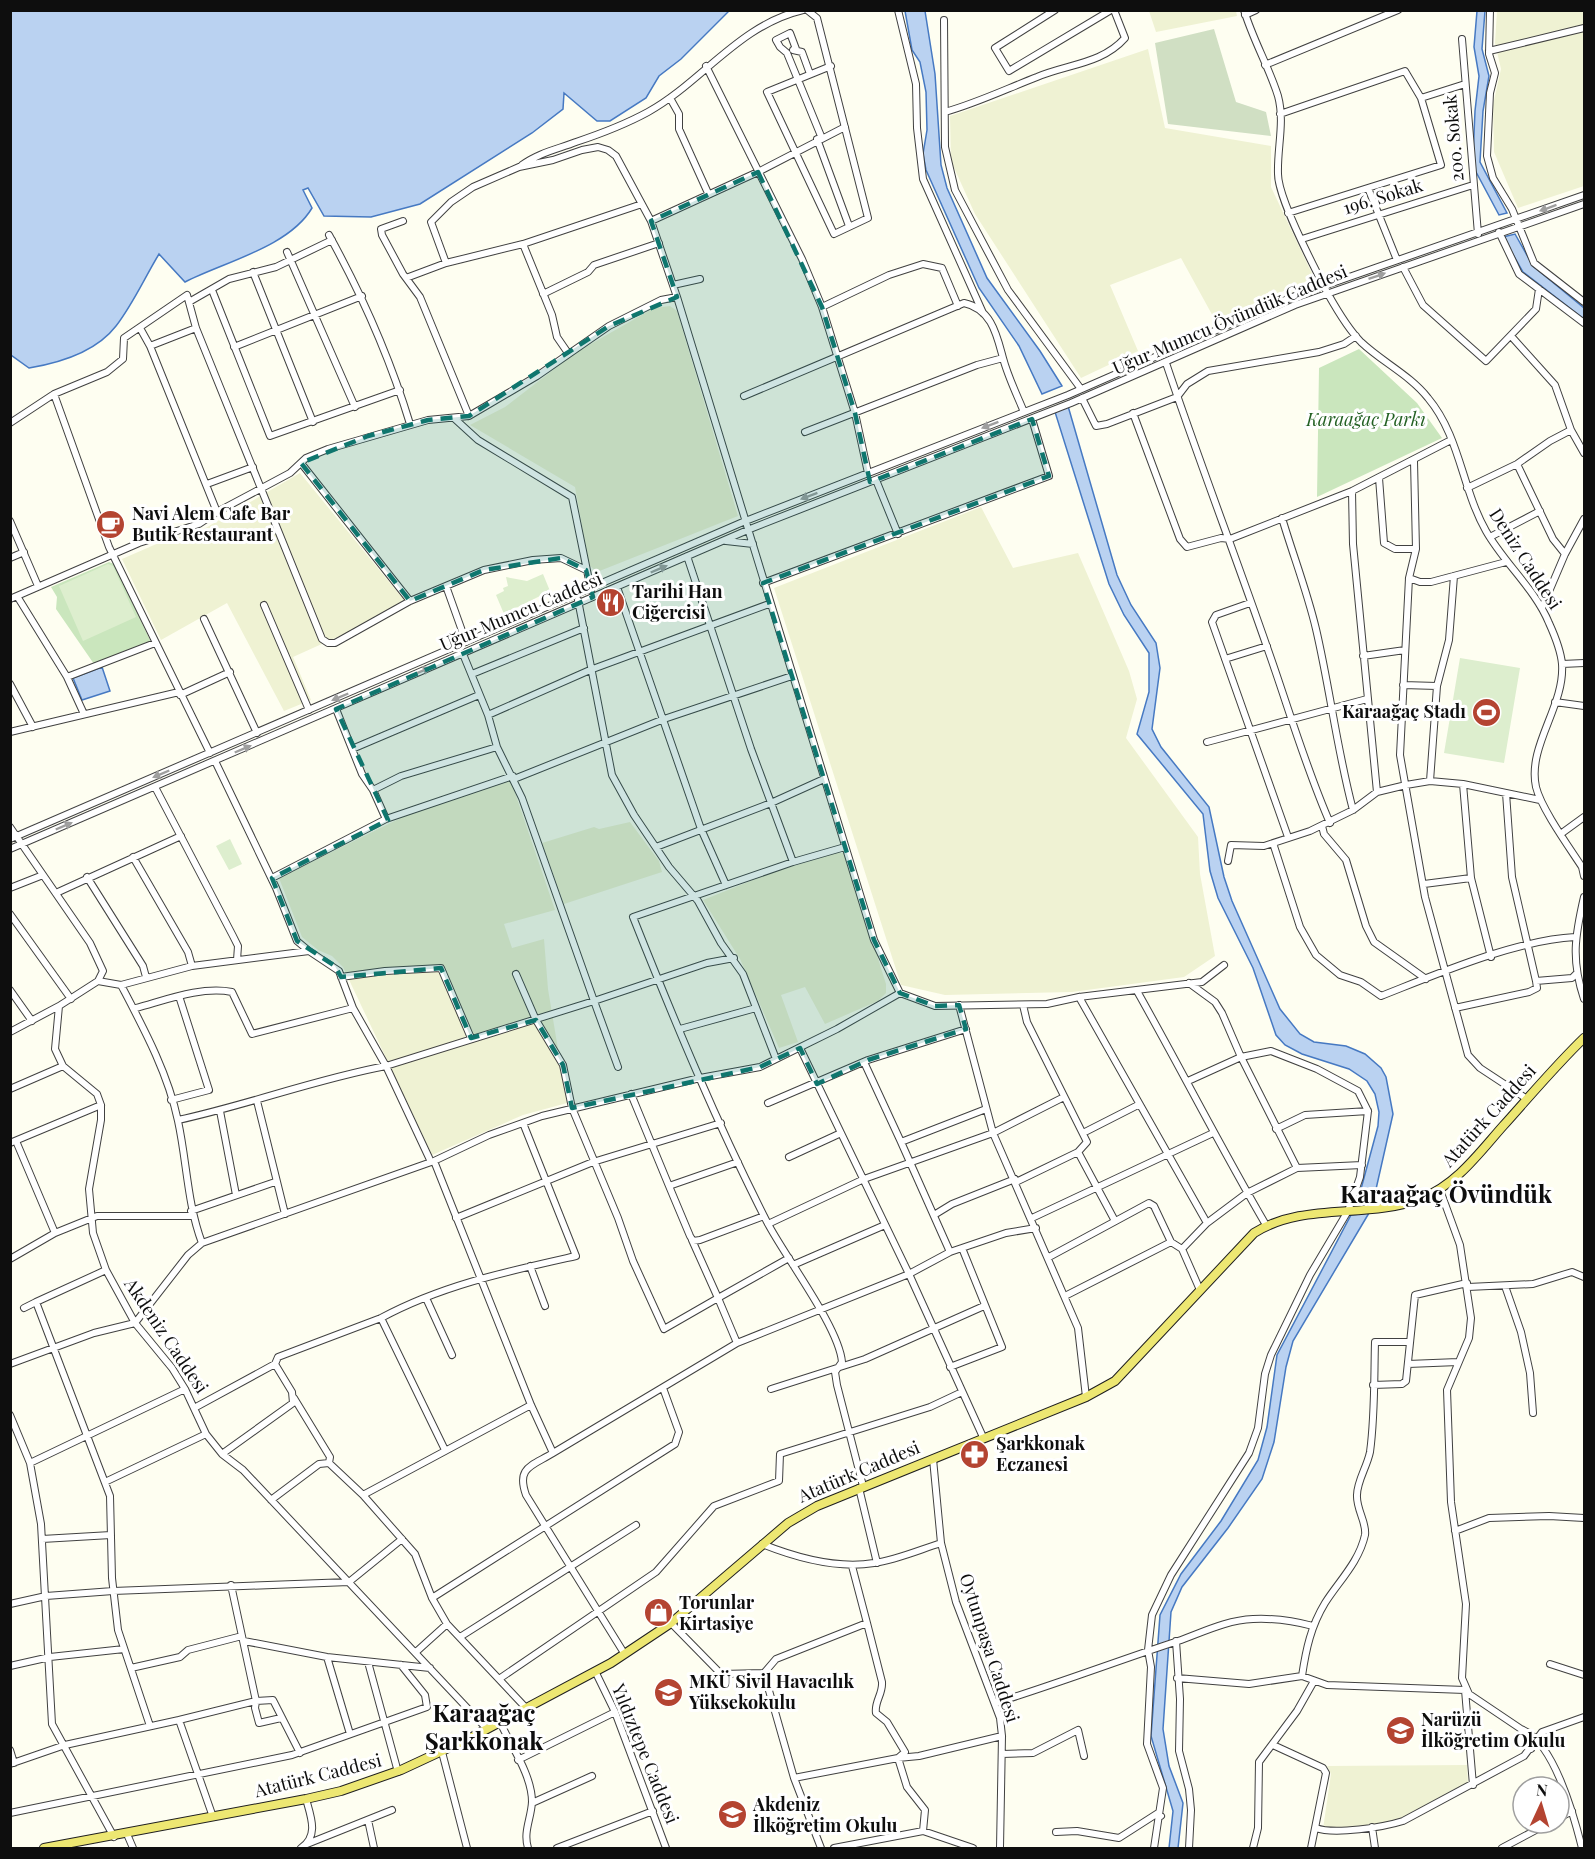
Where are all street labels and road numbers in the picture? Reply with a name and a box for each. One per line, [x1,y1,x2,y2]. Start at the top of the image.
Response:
street label: 200. Sokak [1437,93,1469,183]
street label: 196. Sokak [1340,173,1426,220]
street label: Uğur Mumcu Övündük Caddesi [1109,259,1351,379]
street label: Deniz Caddesi [1484,503,1567,614]
street label: Uğur Mumcu Caddesi [436,566,605,656]
street label: Atatürk Caddesi [1435,1059,1541,1172]
street label: Akdeniz Caddesi [119,1272,214,1398]
street label: Atatürk Caddesi [793,1435,923,1508]
street label: Oytunpaşa Caddesi [955,1570,1025,1725]
street label: Yıldıztepe Caddesi [607,1679,685,1827]
street label: Atatürk Caddesi [251,1748,384,1803]

